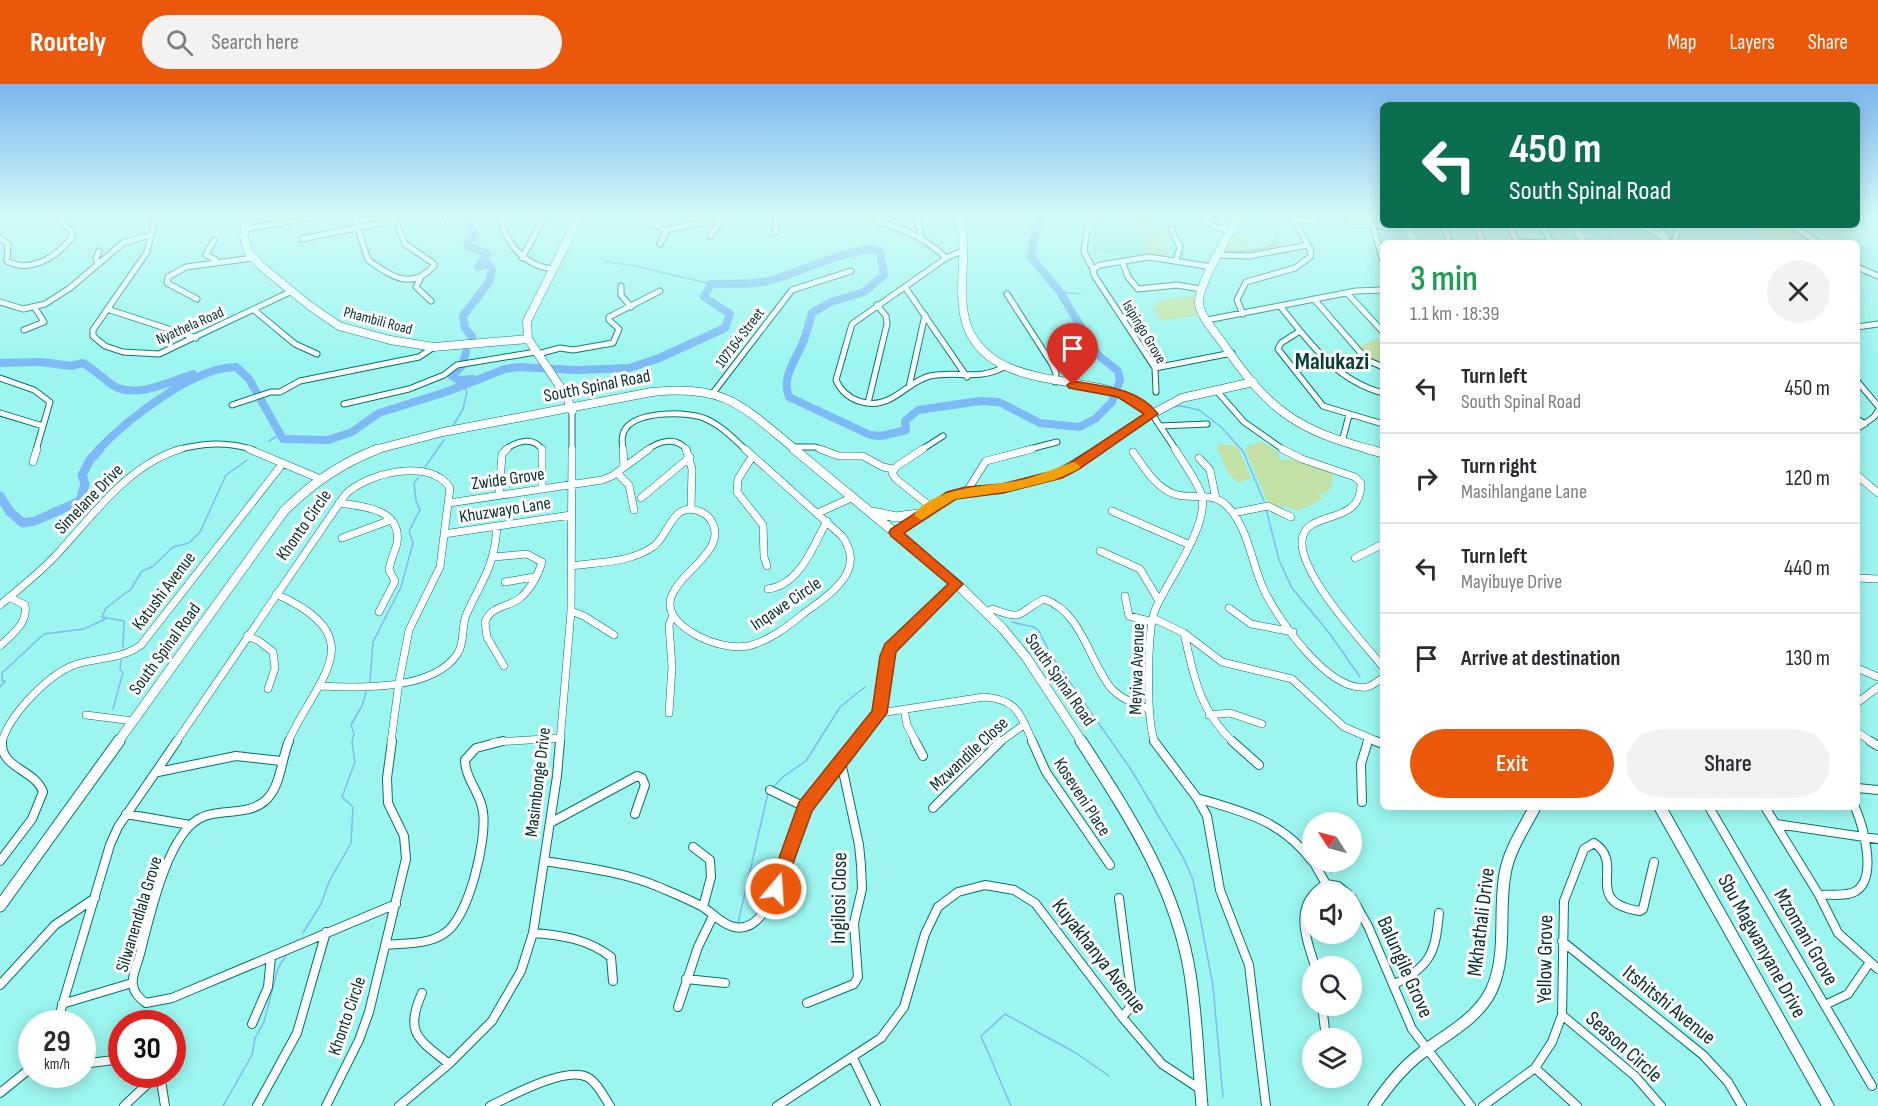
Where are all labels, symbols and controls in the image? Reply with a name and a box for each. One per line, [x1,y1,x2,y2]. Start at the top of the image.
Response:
search box [142,15,562,69]
text: Routely [30,26,106,59]
icon: search [163,26,196,59]
text: Search here [211,29,299,56]
text: Map [1667,30,1696,55]
text: Layers [1729,30,1775,55]
text: Share [1808,30,1848,55]
text: 450 m [1509,124,1601,175]
icon: left [1410,126,1488,204]
text: South Spinal Road [1509,175,1671,207]
text: 3 min [1410,258,1478,301]
button: close [1767,260,1830,323]
street label: Isipingo Grove [1118,297,1170,367]
text: 1.1 km · 18:39 [1410,302,1499,326]
street label: Nyathela Road [153,303,227,349]
street label: Phambili Road [342,303,414,339]
street label: 107164 Street [711,304,769,372]
pin [1047,323,1098,385]
icon: arrive [1056,332,1089,365]
district label: Malukazi [1295,347,1369,376]
text: Turn left [1461,363,1527,390]
street label: South Spinal Road [542,365,652,407]
icon: left [1410,372,1443,405]
text: 450 m [1784,375,1830,402]
text: South Spinal Road [1461,390,1581,414]
text: Turn right [1461,453,1537,480]
street label: Simelane Drive [50,460,128,538]
icon: right [1410,462,1443,495]
street label: Zwide Grove [470,463,546,495]
text: 120 m [1786,465,1830,492]
text: Masihlangane Lane [1461,480,1587,504]
street label: Khonto Circle [272,486,336,564]
street label: Khuzwayo Lane [458,492,552,528]
text: Turn left [1461,543,1527,570]
street label: Katushi Avenue [128,548,200,634]
icon: left [1410,552,1443,585]
text: 440 m [1784,555,1830,582]
text: Mayibuye Drive [1461,570,1562,594]
street label: Inqawe Circle [747,573,825,635]
street label: South Spinal Road [125,599,205,699]
street label: Meyiwa Avenue [1125,623,1149,715]
street label: South Spinal Road [1020,630,1100,730]
icon: arrive [1410,642,1443,675]
text: Arrive at destination [1461,645,1620,672]
text: 130 m [1786,645,1830,672]
street label: Mzwandile Close [926,712,1012,796]
street label: Masimbonge Drive [521,726,555,838]
button: Exit [1410,729,1614,798]
button: Share [1626,729,1830,798]
street label: Koseveni Place [1049,754,1115,840]
north arrow [1302,812,1362,872]
map controls [1302,812,1362,1088]
street label: Ingilosi Close [826,852,852,944]
street label: Silwanendlala Grove [111,854,167,974]
position arrow [744,857,808,921]
street label: Mkhathali Drive [1462,866,1500,978]
street label: Sbu Magwanyane Drive [1712,870,1812,1022]
button: sound [1302,884,1362,944]
street label: Mzomani Grove [1768,884,1844,990]
street label: Kuyakhanya Avenue [1047,894,1151,1018]
street label: Balungile Grove [1372,912,1438,1022]
street label: Yellow Grove [1532,914,1558,1004]
button: search [1302,956,1362,1016]
street label: Itshitshi Avenue [1617,960,1721,1050]
street label: Khonto Circle [324,974,370,1058]
street label: Season Circle [1580,1006,1668,1088]
speed limit sign: 30 [108,1010,186,1088]
text: 29 [43,1024,71,1060]
button: layers [1302,1028,1362,1088]
text: km/h [44,1055,70,1074]

